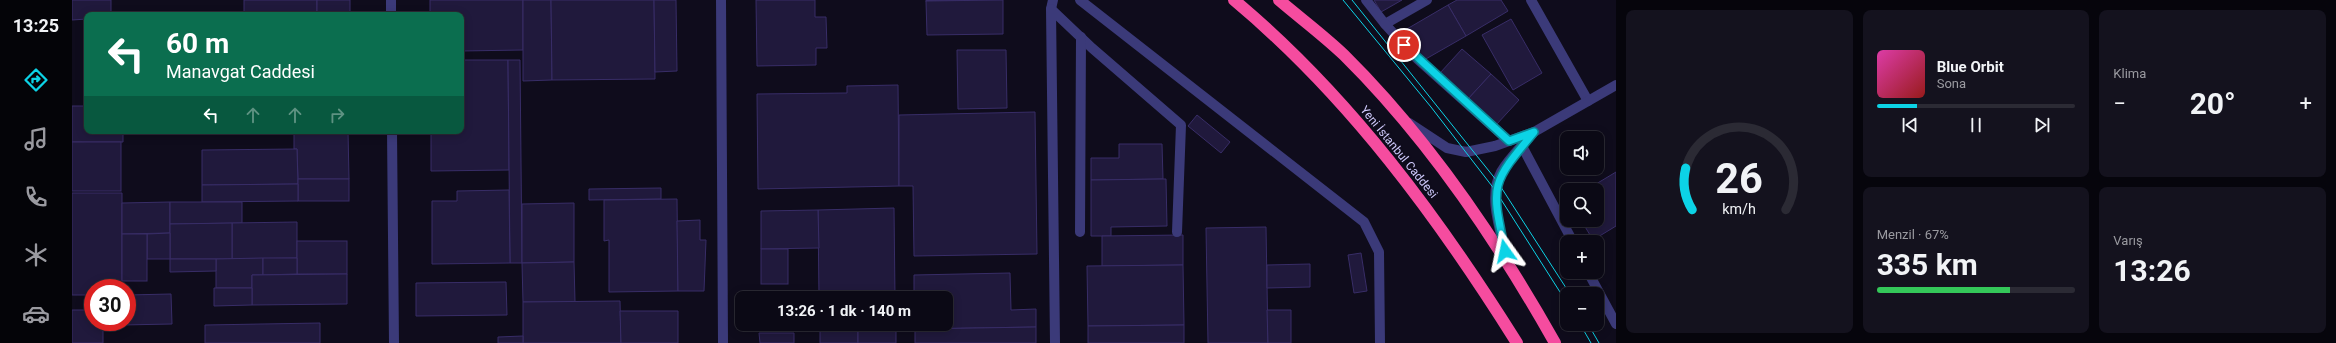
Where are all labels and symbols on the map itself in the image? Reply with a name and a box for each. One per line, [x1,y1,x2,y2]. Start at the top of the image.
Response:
pin [1387,28,1421,62]
street label: Yeni İstanbul Caddesi [1357,102,1441,201]
position arrow [1484,230,1526,272]
speed limit sign: 30 [84,279,136,331]

